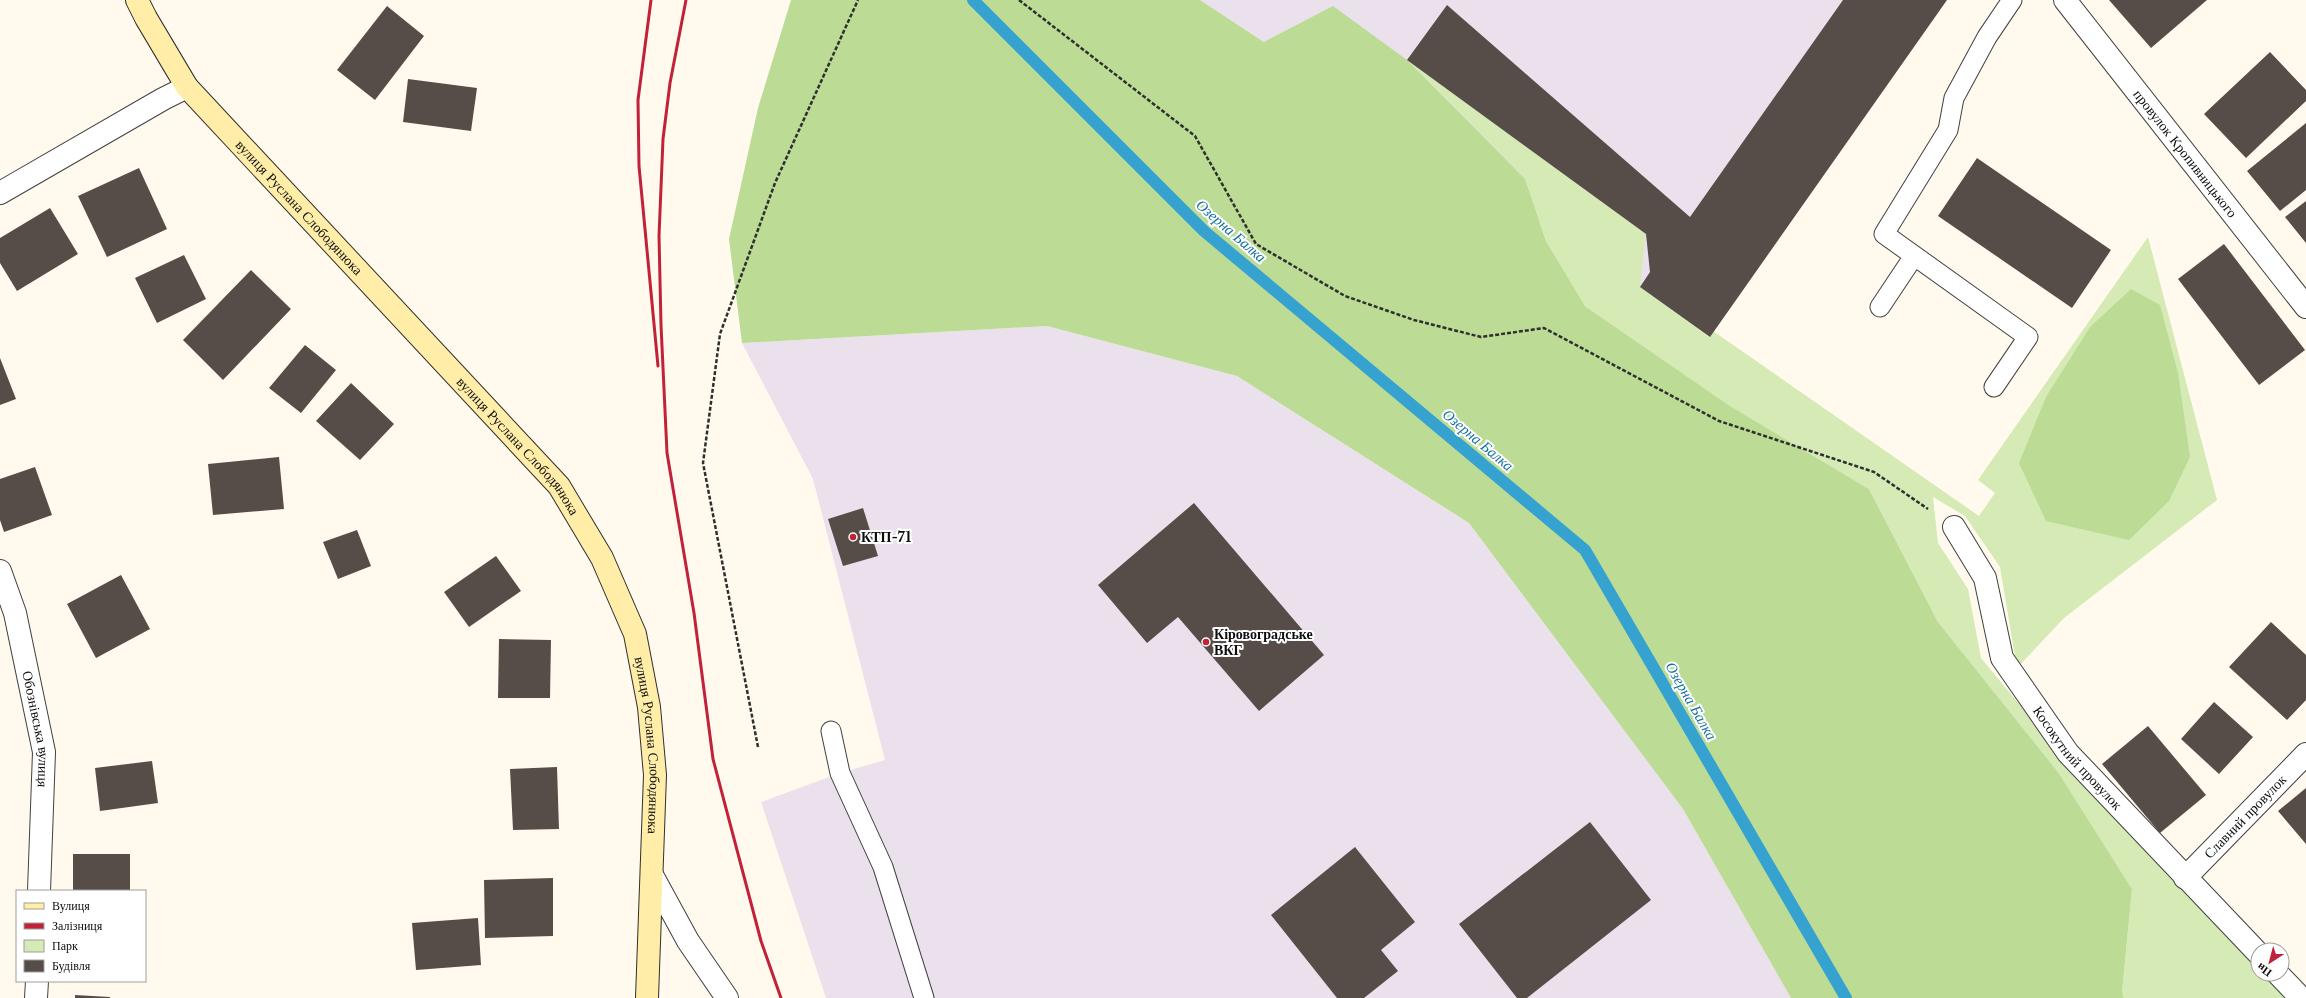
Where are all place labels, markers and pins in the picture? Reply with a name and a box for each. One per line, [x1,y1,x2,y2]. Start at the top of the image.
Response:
place label: КТП-71 [861,528,911,546]
marker: КТП-71 [848,532,858,542]
place label: Кіровоградське ВКГ [1214,625,1313,659]
marker: Кіровоградське ВКГ [1201,637,1211,647]

